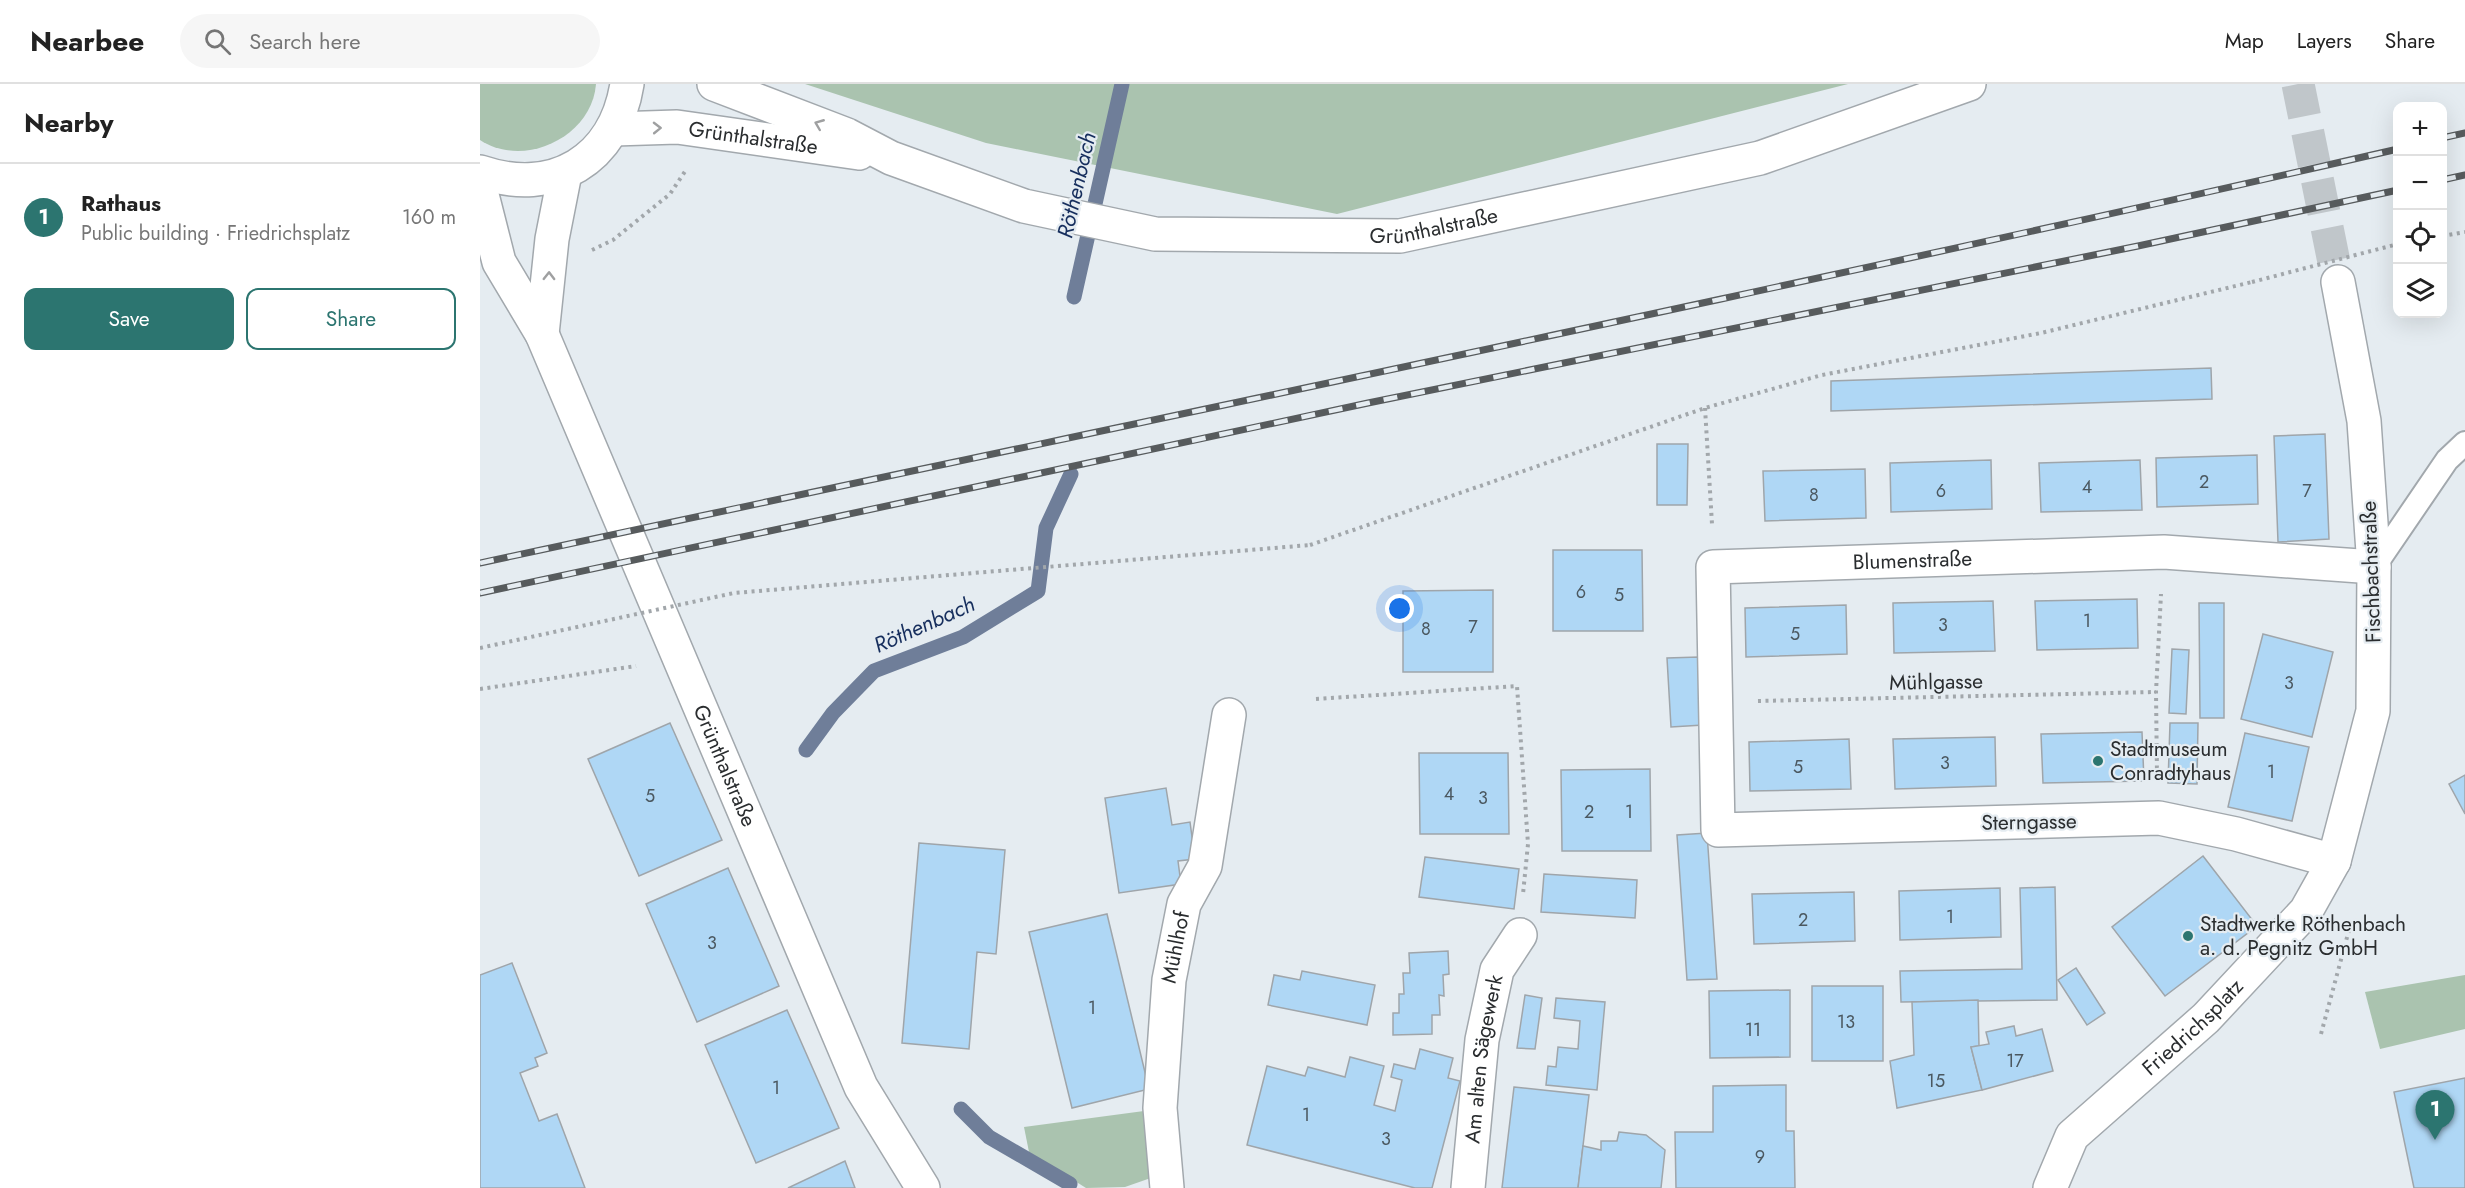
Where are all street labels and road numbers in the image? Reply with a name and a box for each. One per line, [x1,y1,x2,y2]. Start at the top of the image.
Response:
street label: Grünthalstraße [687,114,820,162]
street label: Grünthalstraße [1369,200,1501,251]
street label: Fischbachstraße [2354,500,2388,644]
street label: Blumenstraße [1852,543,1973,577]
street label: Mühlgasse [1889,666,1983,698]
street label: Grünthalstraße [686,700,764,832]
street label: Sterngasse [1981,806,2077,838]
street label: Mühlhof [1154,908,1197,986]
street label: Am alten Sägewerk [1457,971,1511,1145]
street label: Friedrichsplatz [2135,972,2250,1083]

